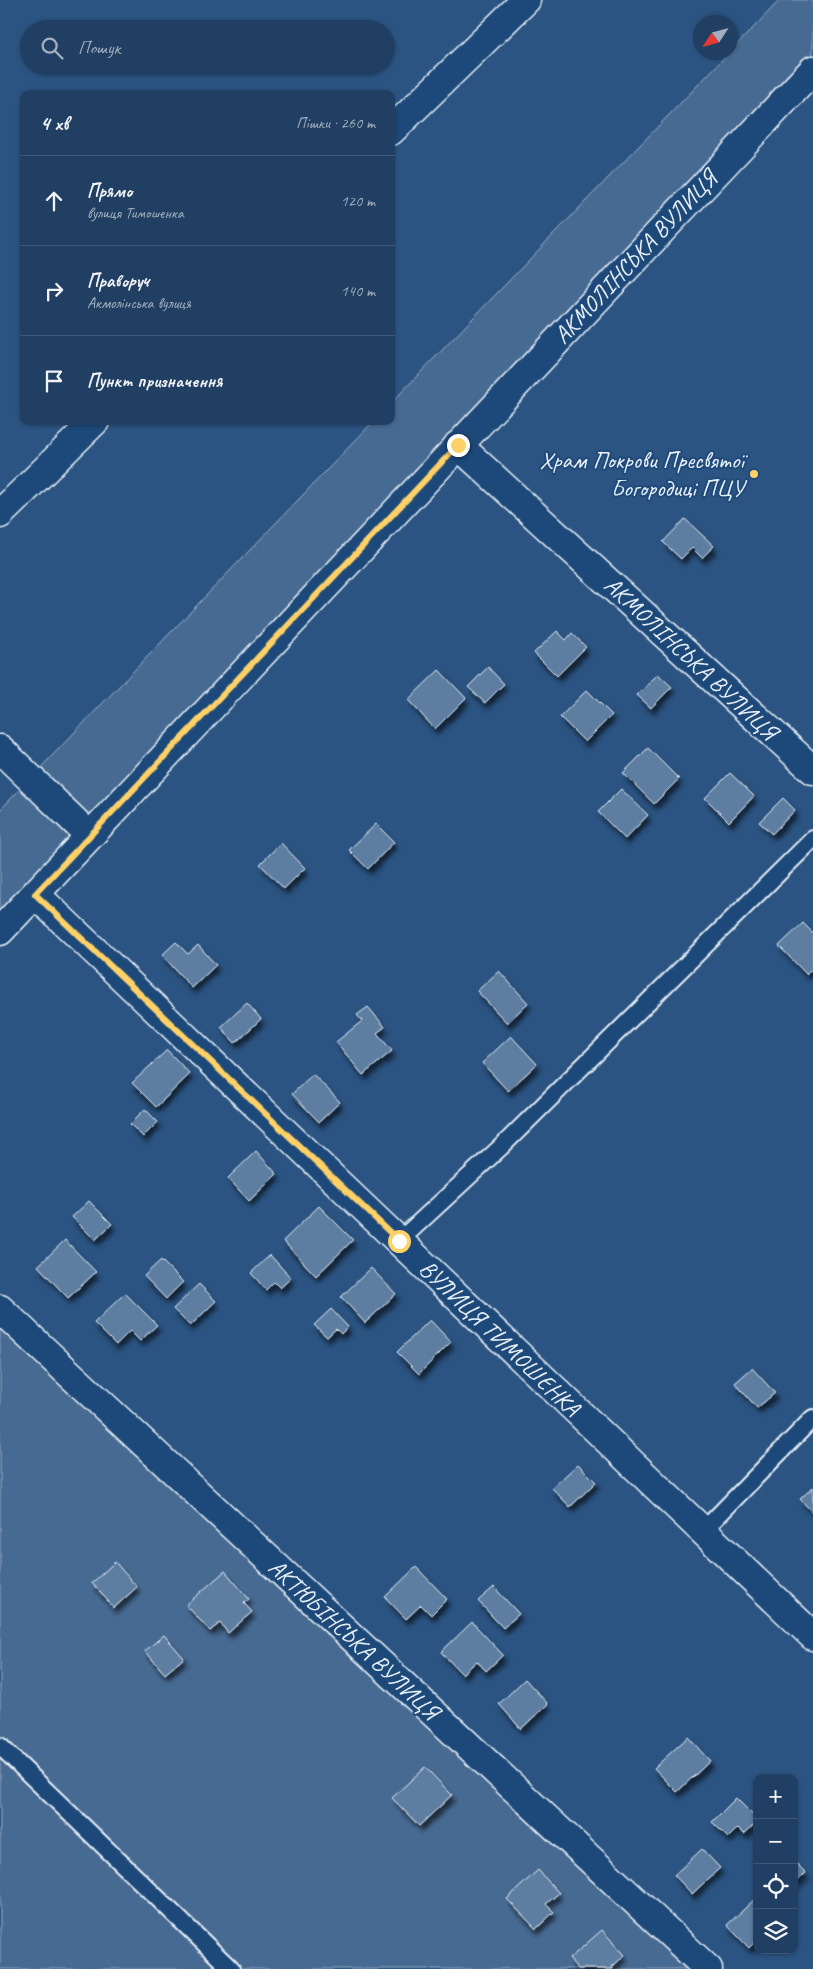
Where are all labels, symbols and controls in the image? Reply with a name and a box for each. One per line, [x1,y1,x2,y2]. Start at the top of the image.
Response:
north arrow [693,15,738,60]
search box [20,20,395,75]
icon: search [38,34,66,62]
text: Пошук [78,36,120,60]
text: 4 хв [40,110,69,136]
text: Пішки · 260 m [296,113,375,133]
street label: АКМОЛІНСЬКА ВУЛИЦЯ [547,161,726,350]
text: Прямо [87,179,132,203]
icon: ahead [40,187,68,215]
text: 120 m [341,191,375,211]
text: вулиця Тимошенка [87,203,184,223]
text: Праворуч [87,269,149,293]
icon: right [40,277,68,305]
text: 140 m [341,281,375,301]
text: Акмолінська вулиця [87,293,191,313]
icon: arrive [40,367,68,395]
text: Пункт призначення [87,369,222,393]
route end [447,434,470,457]
place label: Храм Покрови Пресвятої Богородиці ПЦУ [540,445,749,503]
marker: Храм Покрови Пресвятої Богородиці ПЦУ [748,468,760,480]
street label: АКМОЛІНСЬКА ВУЛИЦЯ [598,570,787,749]
route start [388,1230,411,1253]
street label: ВУЛИЦЯ ТИМОШЕНКА [413,1253,587,1423]
street label: АКТЮБІНСЬКА ВУЛИЦЯ [262,1552,448,1728]
map controls [753,1774,798,1954]
button: + [753,1774,798,1819]
button: − [753,1819,798,1864]
button: locate [753,1864,798,1909]
button: layers [753,1909,798,1954]

